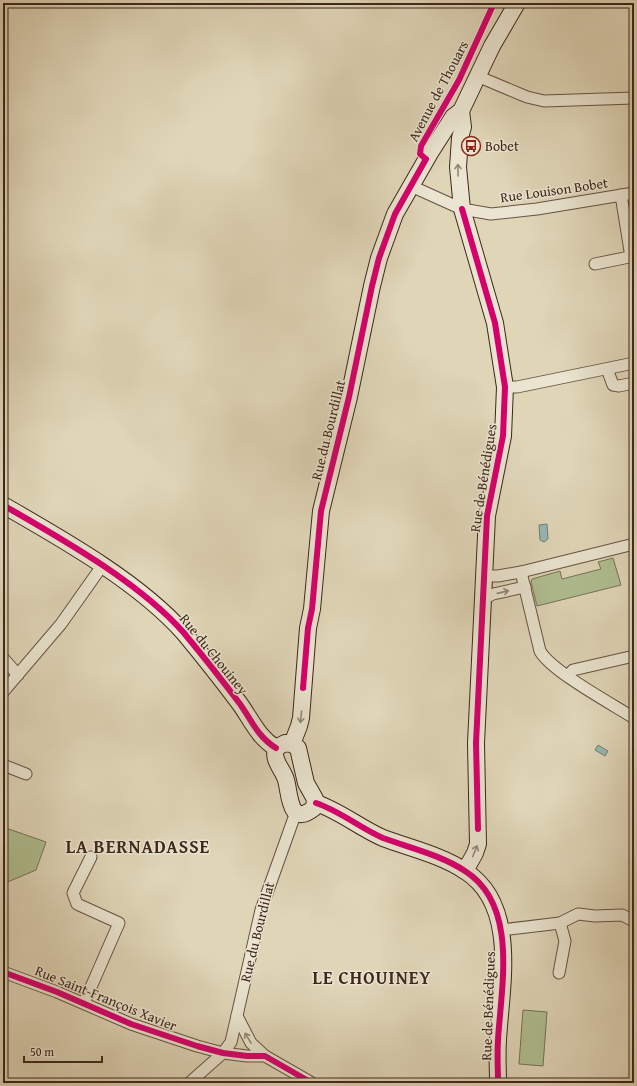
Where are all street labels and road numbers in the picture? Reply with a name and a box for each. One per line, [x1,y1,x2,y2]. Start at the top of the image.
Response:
street label: Avenue de Thouars [403,37,473,145]
street label: Rue Louison Bobet [499,173,609,207]
street label: Rue du Bourdillat [306,378,350,482]
street label: Rue de Bénédigues [465,422,501,534]
street label: Rue du Chouiney [175,609,253,699]
street label: Rue du Bourdillat [235,880,279,984]
street label: Rue de Bénédigues [476,951,500,1061]
street label: Rue Saint-François Xavier [32,960,180,1036]

